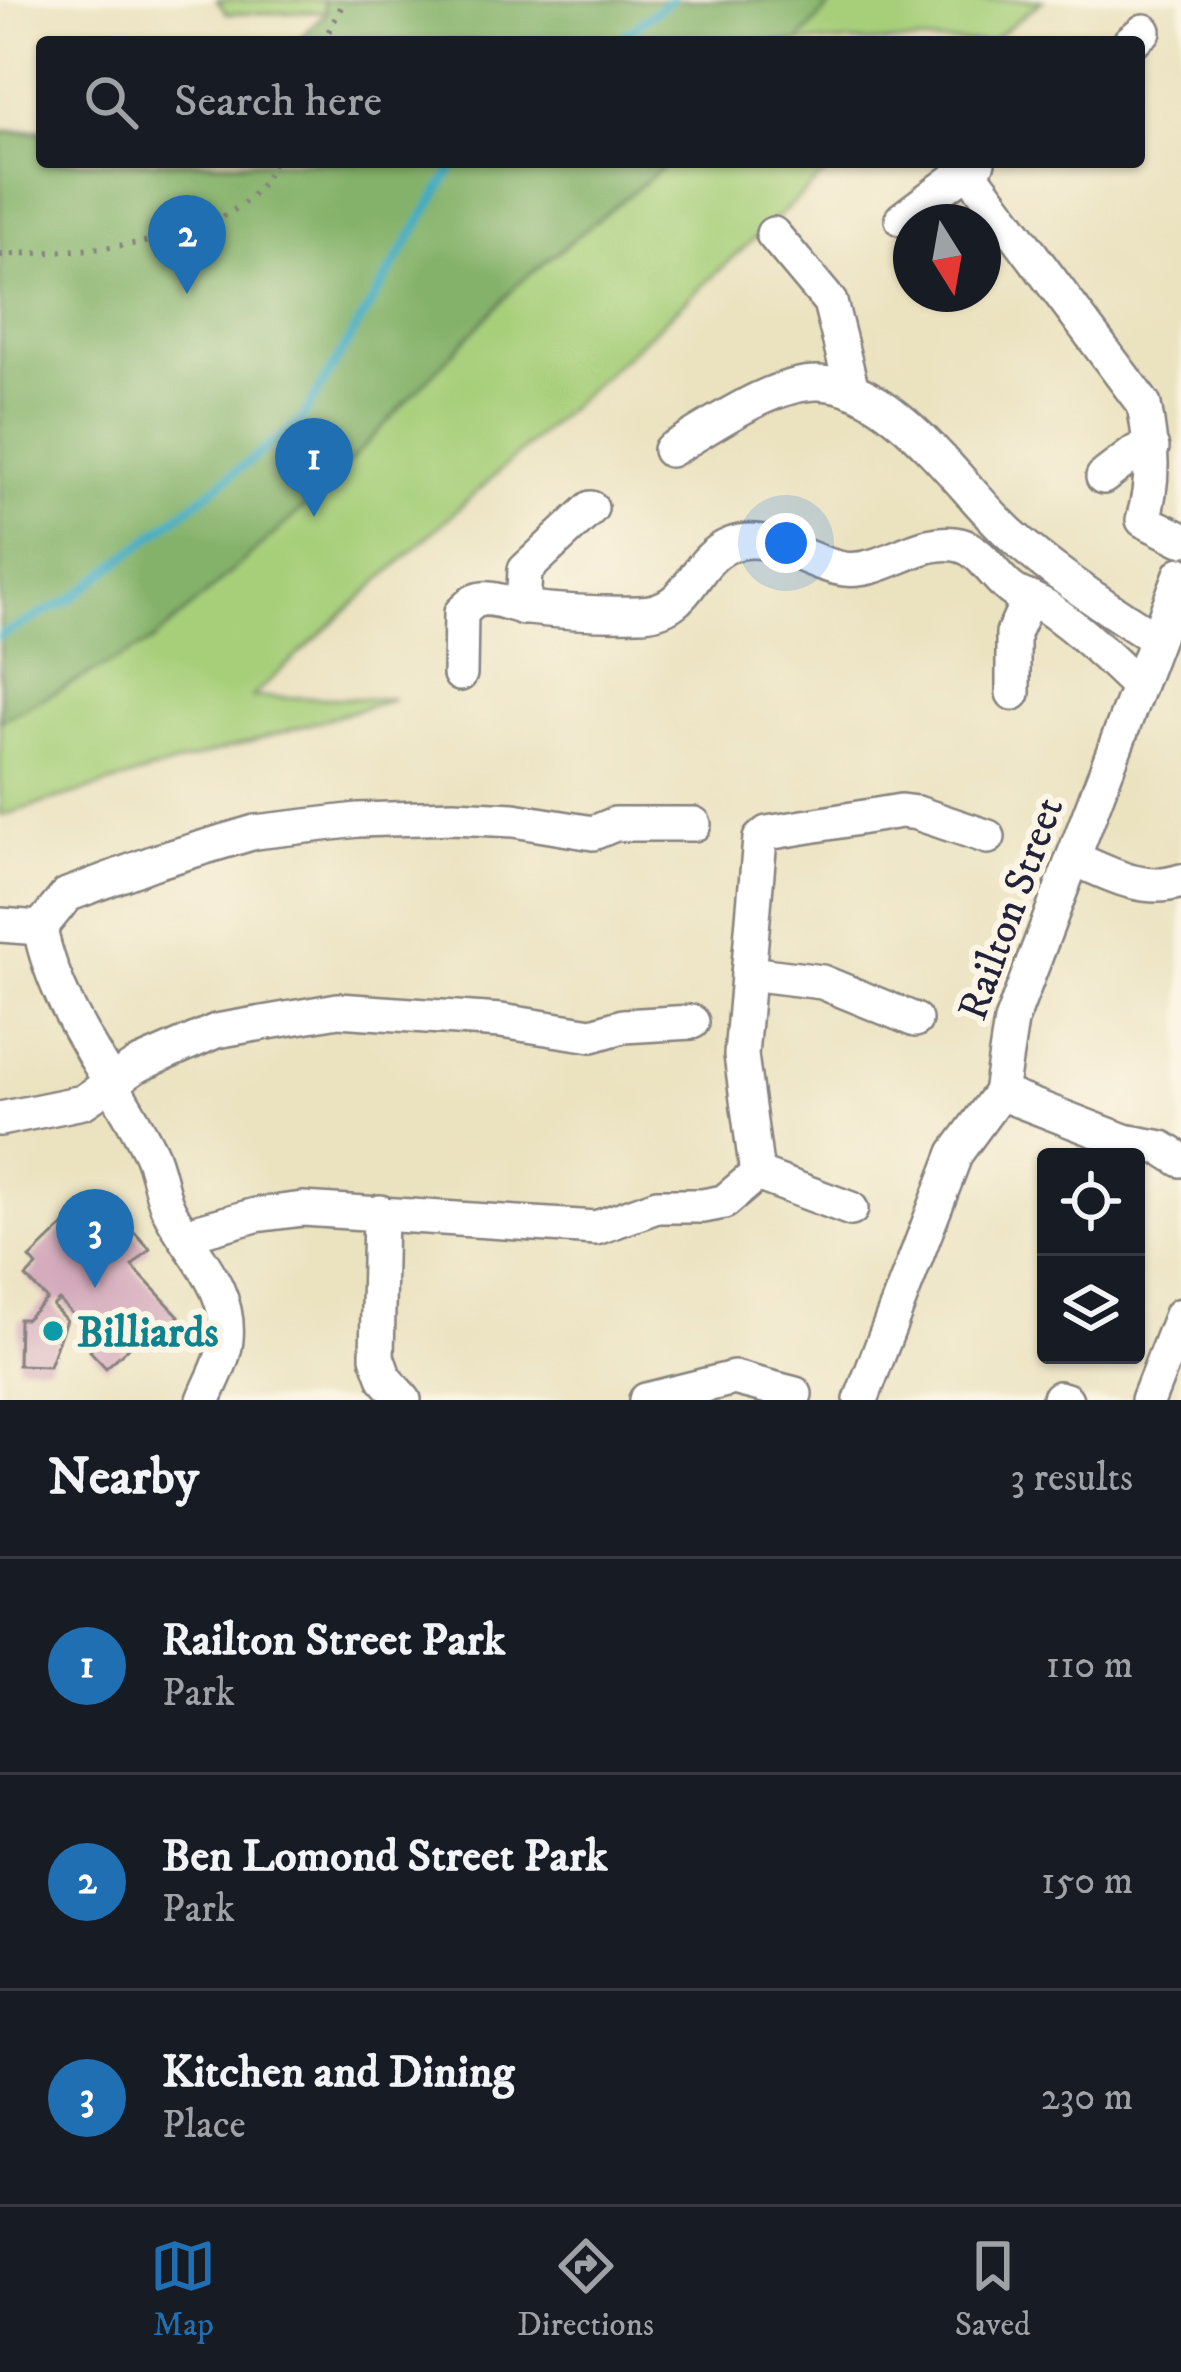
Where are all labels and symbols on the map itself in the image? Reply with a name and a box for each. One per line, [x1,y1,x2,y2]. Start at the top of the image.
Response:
pin: 2 [148,195,226,294]
north arrow [893,204,1001,312]
pin: 1 [275,418,353,517]
your location [756,513,816,573]
street label: Railton Street [948,791,1076,1027]
pin: 3 [56,1189,134,1288]
place label: Billiards [77,1308,219,1360]
marker: Billiards [40,1318,66,1344]

